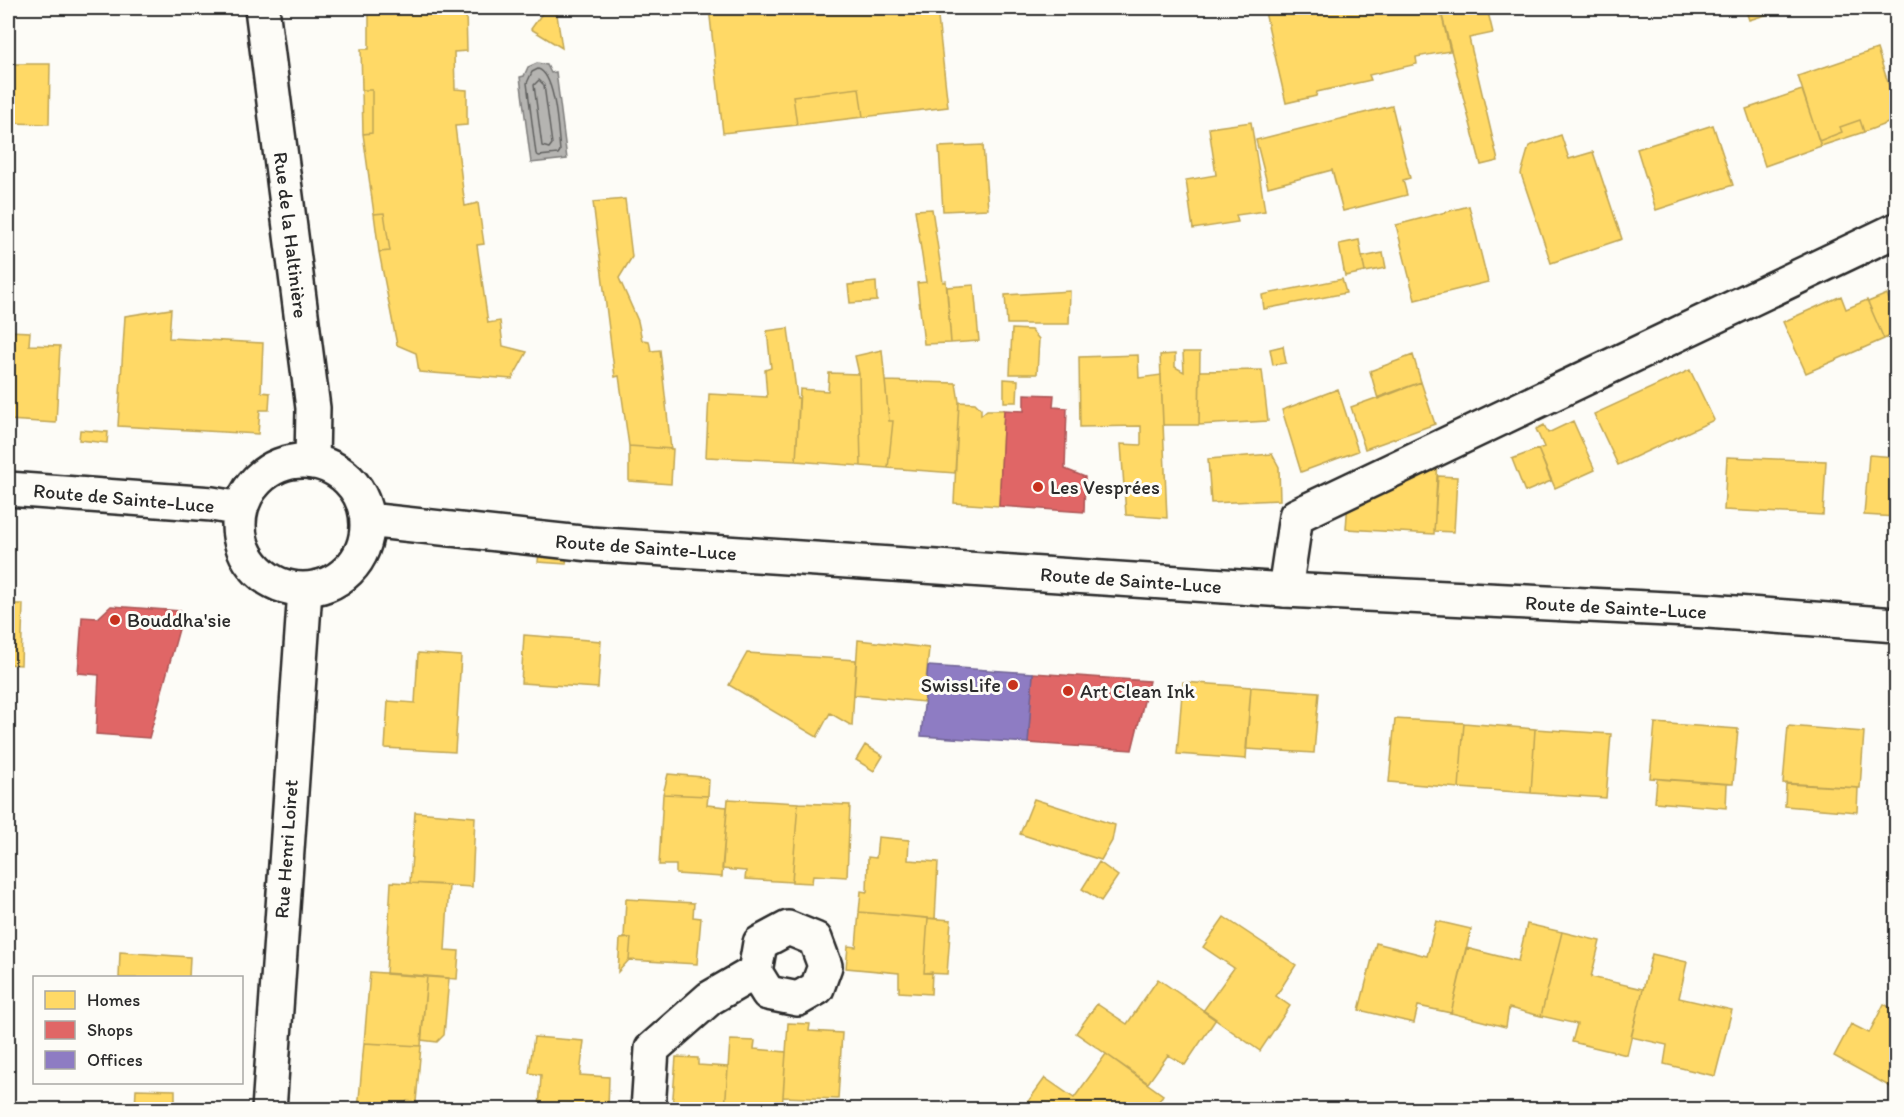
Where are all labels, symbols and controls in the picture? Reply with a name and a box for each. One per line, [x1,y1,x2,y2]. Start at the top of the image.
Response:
street label: Rue de la Haltinière [269,150,313,320]
place label: Les Vesprées [1050,475,1160,499]
street label: Route de Sainte-Luce [32,478,216,518]
marker: Les Vesprées [1031,480,1045,494]
street label: Route de Sainte-Luce [554,529,738,565]
street label: Route de Sainte-Luce [1039,562,1223,598]
street label: Route de Sainte-Luce [1525,590,1707,624]
place label: Bouddha'sie [127,608,231,632]
marker: Bouddha'sie [108,613,122,627]
place label: SwissLife [921,673,1001,697]
marker: SwissLife [1006,678,1020,692]
place label: Art Clean Ink [1080,679,1196,703]
marker: Art Clean Ink [1061,684,1075,698]
street label: Rue Henri Loiret [269,779,303,919]
legend [33,976,243,1084]
text: Homes [87,989,140,1011]
text: Shops [87,1019,133,1041]
text: Offices [87,1049,143,1071]

